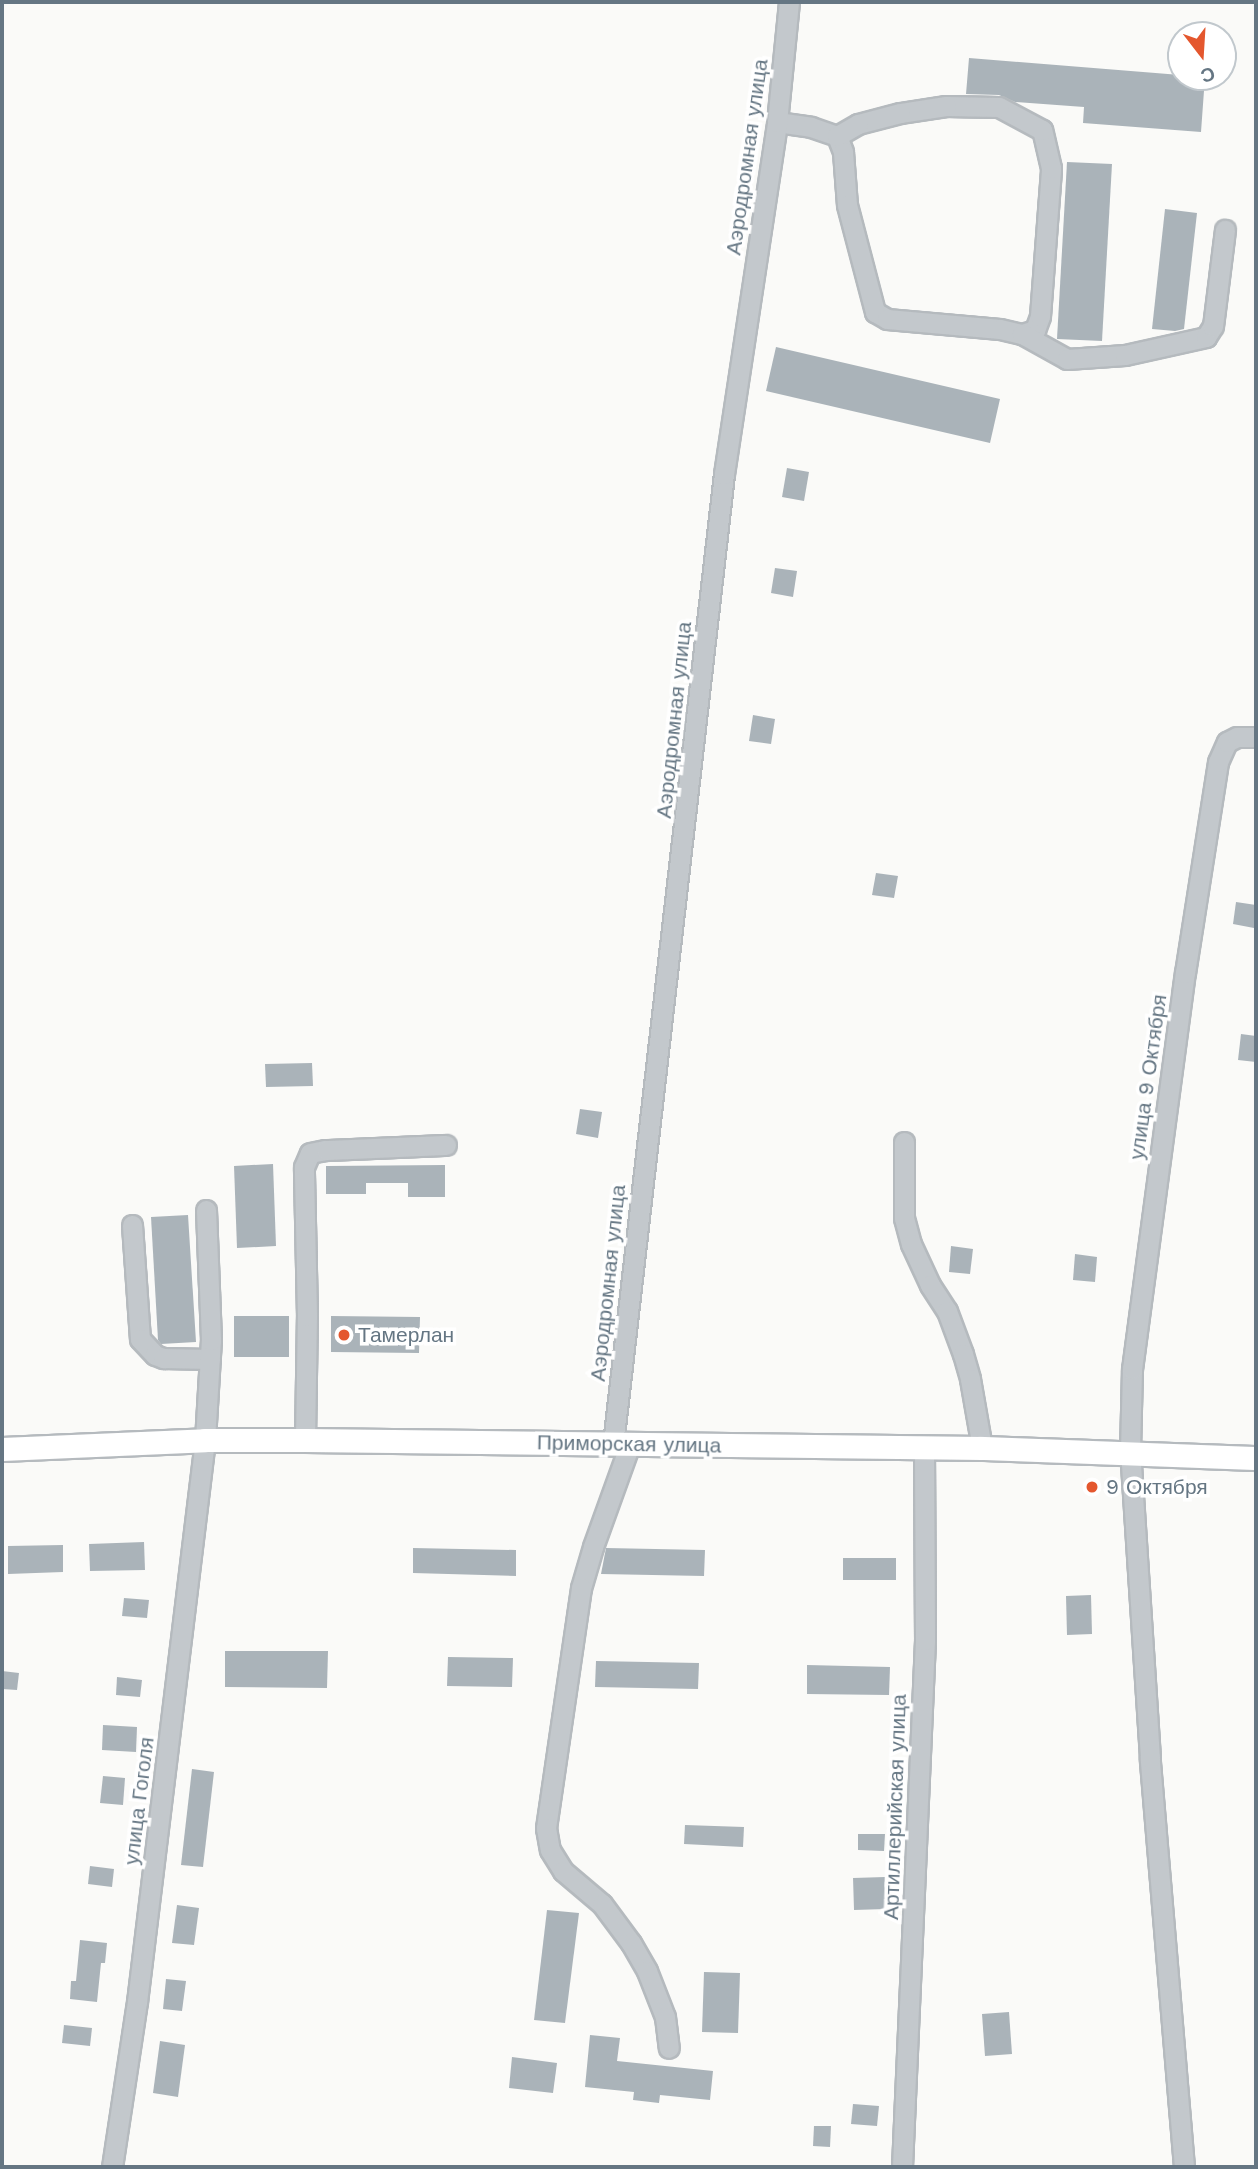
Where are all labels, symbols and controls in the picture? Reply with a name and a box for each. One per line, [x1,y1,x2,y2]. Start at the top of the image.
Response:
north arrow [1167,21,1237,91]
street label: Аэродромная улица [721,57,773,257]
text: С [1198,62,1218,88]
street label: Аэродромная улица [651,620,697,820]
street label: улица 9 Октября [1124,993,1172,1161]
street label: Аэродромная улица [585,1183,631,1383]
place label: Тамерлан [358,1322,454,1348]
marker: Тамерлан [336,1327,352,1343]
street label: Приморская улица [537,1430,721,1458]
place label: 9 Октября [1106,1474,1208,1500]
marker: 9 Октября [1084,1479,1100,1495]
street label: Артиллерийская улица [878,1694,912,1920]
street label: улица Гоголя [119,1736,159,1866]

